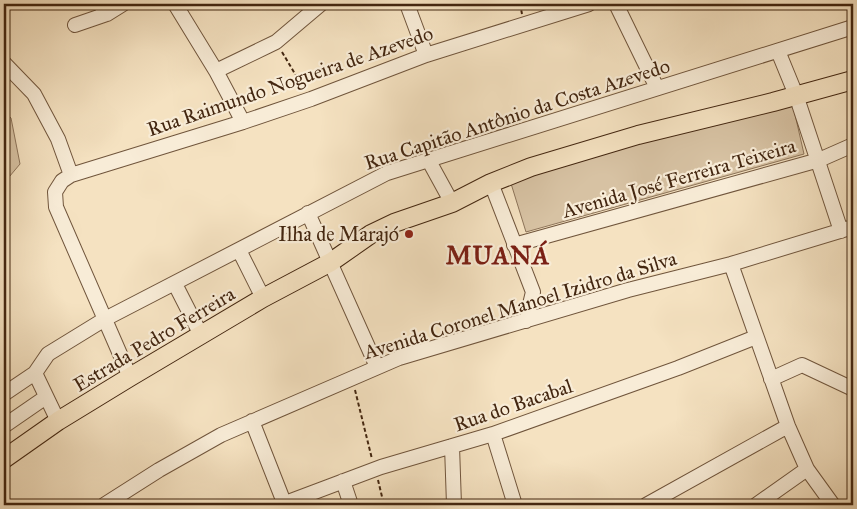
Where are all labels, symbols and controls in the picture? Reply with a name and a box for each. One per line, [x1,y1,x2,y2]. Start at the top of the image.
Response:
street label: Rua Raimundo Nogueira de Azevedo [144,21,436,142]
street label: Rua Capitão Antônio da Costa Azevedo [361,53,673,175]
street label: Avenida José Ferreira Teixeira [559,133,799,224]
place label: Ilha de Marajó [278,222,399,246]
marker: Ilha de Marajó [403,228,415,240]
district label: MUANÁ [446,240,550,271]
street label: Avenida Coronel Manoel Izidro da Silva [360,246,680,364]
street label: Estrada Pedro Ferreira [69,281,240,397]
street label: Rua do Bacabal [450,373,576,437]

